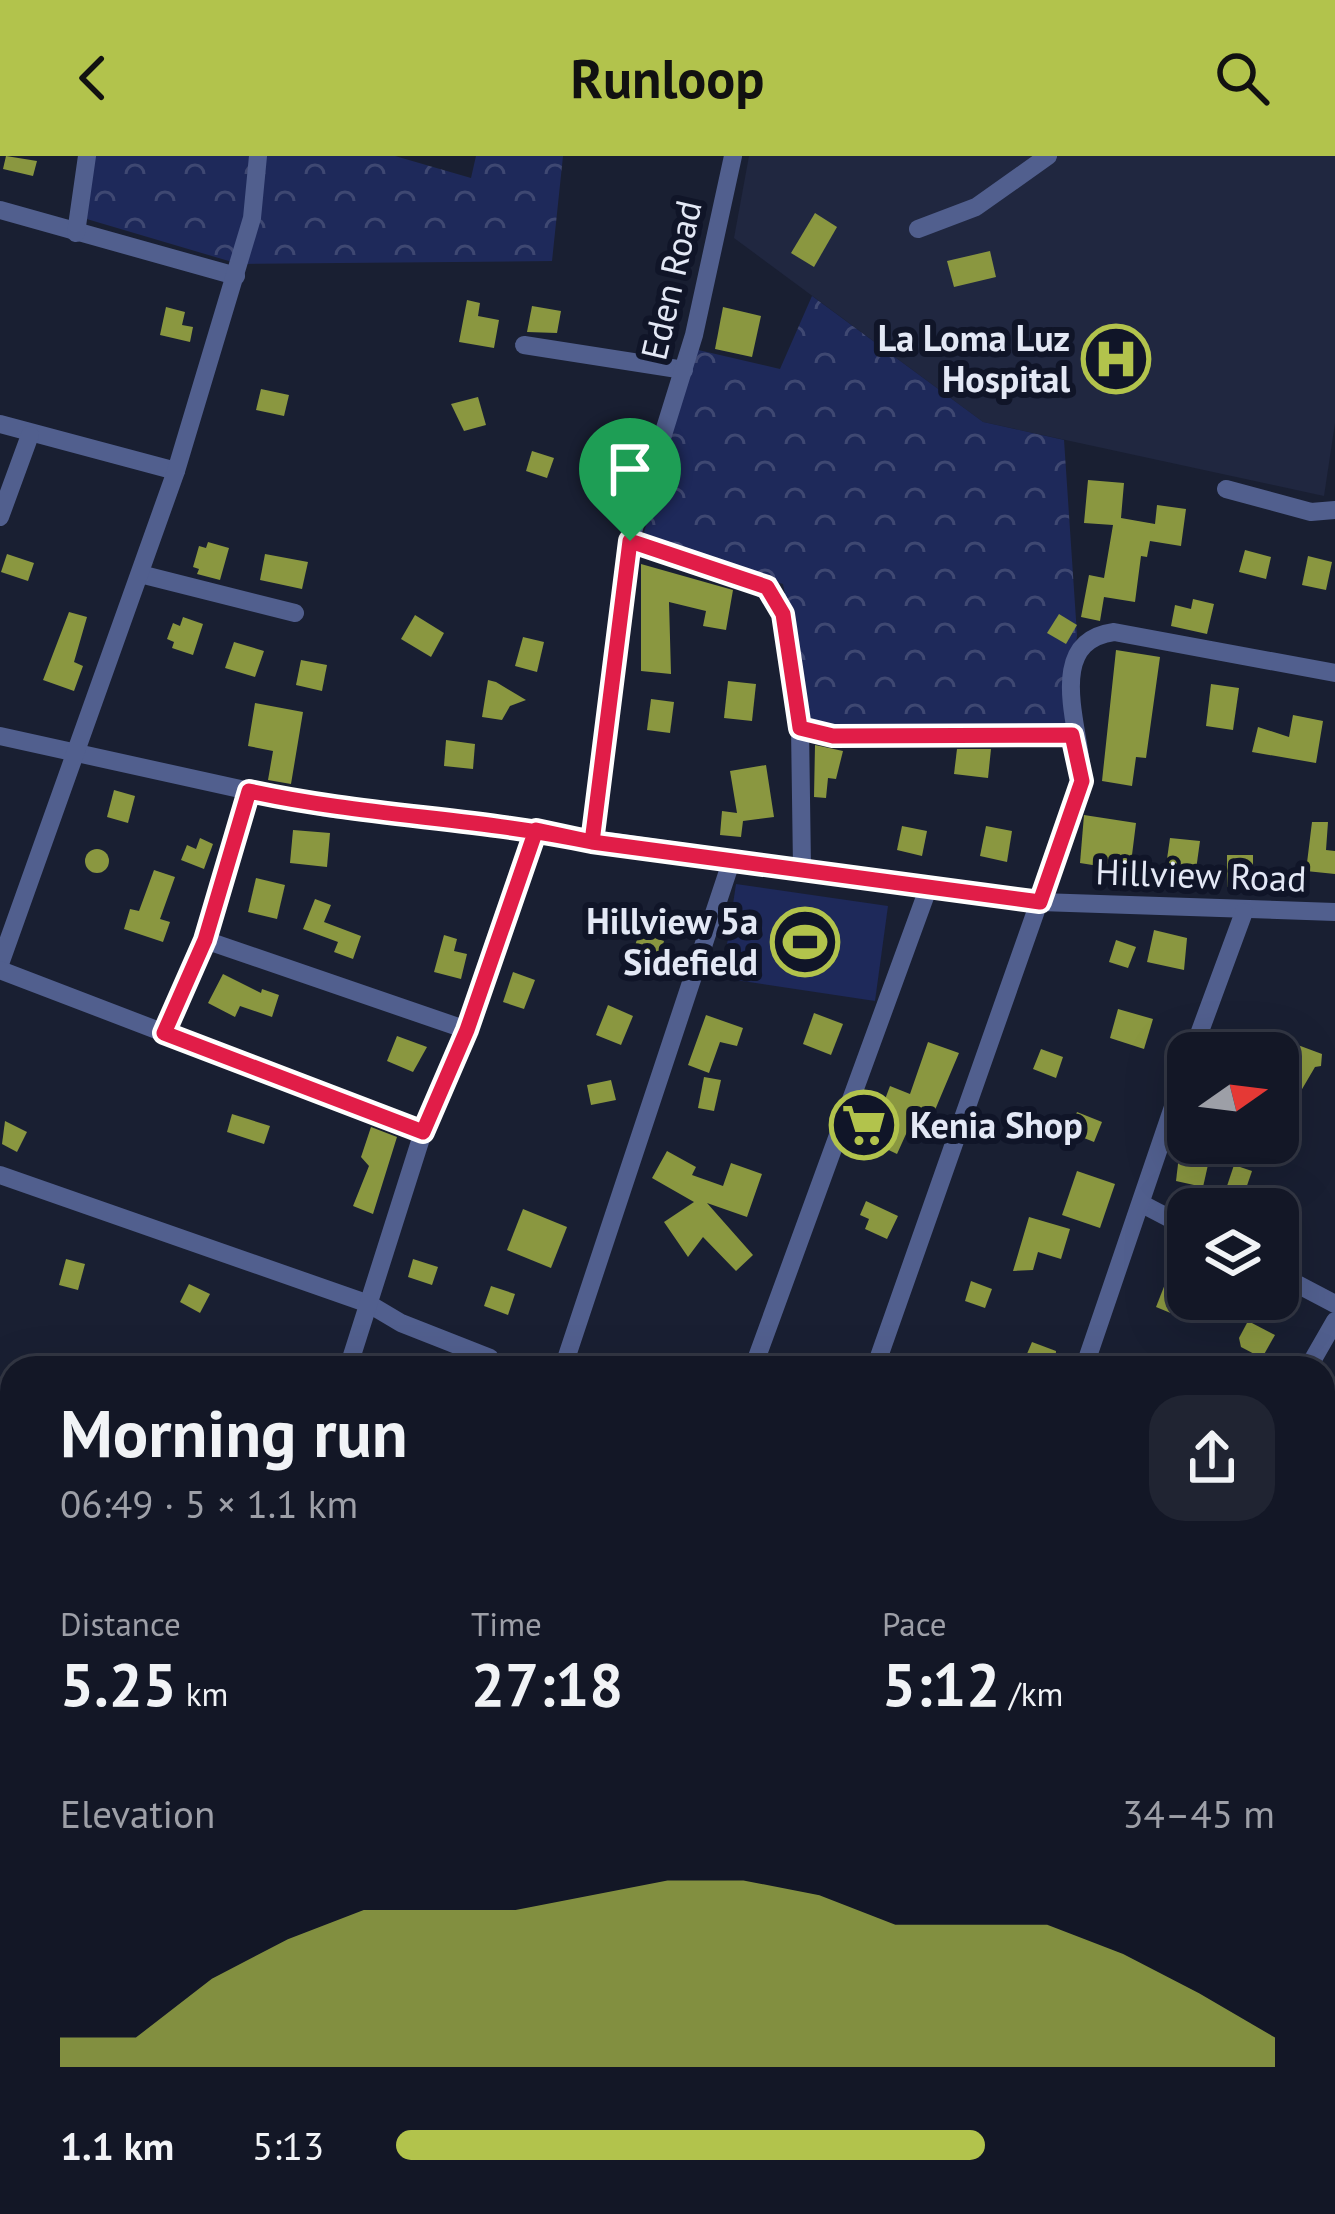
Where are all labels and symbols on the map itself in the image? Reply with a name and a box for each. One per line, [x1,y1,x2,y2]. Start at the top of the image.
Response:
street label: Eden Road [629,195,712,364]
place label: La Loma Luz Hospital [878,314,1070,402]
hospital icon: La Loma Luz Hospital [1081,324,1151,394]
pin [579,418,681,541]
street label: Hillview Road [1095,847,1307,902]
place label: Hillview 5a Sidefield [586,897,758,985]
sports icon: Hillview 5a Sidefield [770,907,840,977]
north arrow [1167,1032,1299,1164]
supermarket icon: Kenia Shop [829,1090,899,1160]
place label: Kenia Shop [910,1101,1083,1148]

